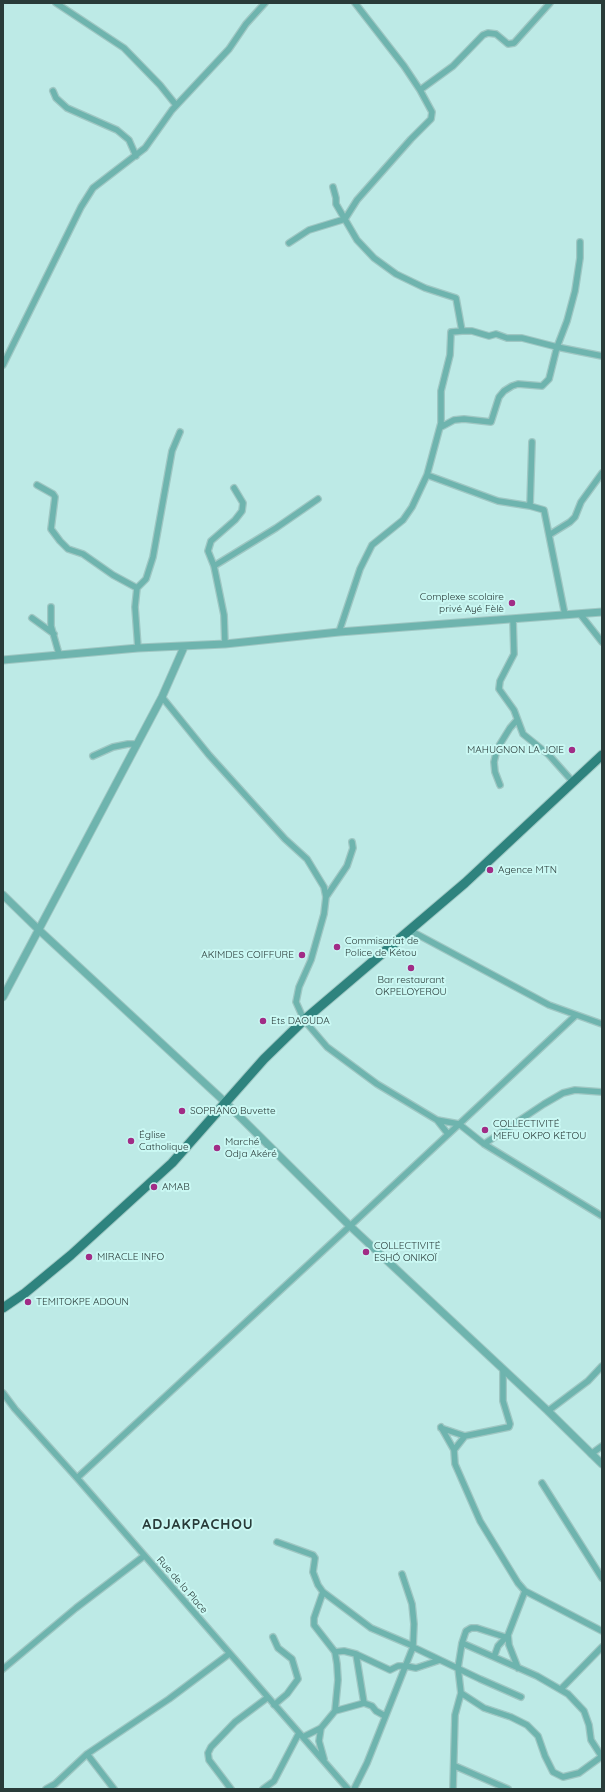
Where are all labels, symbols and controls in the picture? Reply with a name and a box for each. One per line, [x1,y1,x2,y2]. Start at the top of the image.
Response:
place label: Complexe scolaire privé Ayé Fèlè [420,591,504,614]
marker: Complexe scolaire privé Ayé Fèlè [507,598,517,608]
place label: MAHUGNON LA JOIE [467,744,564,756]
marker: MAHUGNON LA JOIE [567,745,577,755]
place label: Agence MTN [498,864,557,876]
marker: Agence MTN [485,865,495,875]
place label: Commisariat de Police de Kétou [345,935,419,958]
marker: Commisariat de Police de Kétou [332,942,342,952]
place label: AKIMDES COIFFURE [201,949,294,961]
marker: AKIMDES COIFFURE [297,950,307,960]
marker: Bar restaurant OKPELOYEROU [406,963,416,973]
place label: Bar restaurant OKPELOYEROU [375,974,447,998]
place label: Ets DAOUDA [271,1015,330,1027]
marker: Ets DAOUDA [258,1016,268,1026]
place label: SOPRANO Buvette [190,1105,276,1117]
marker: SOPRANO Buvette [177,1106,187,1116]
place label: COLLECTIVITÉ MEFU OKPO KÉTOU [493,1118,586,1142]
marker: COLLECTIVITÉ MEFU OKPO KÉTOU [480,1125,490,1135]
place label: Église Catholique [139,1129,189,1152]
marker: Église Catholique [126,1136,136,1146]
place label: Marché Odja Akéré [225,1136,277,1160]
marker: Marché Odja Akéré [212,1143,222,1153]
place label: AMAB [162,1181,190,1193]
marker: AMAB [149,1182,159,1192]
place label: COLLECTIVITÉ ESHÓ ONIKOÏ [374,1240,440,1264]
marker: COLLECTIVITÉ ESHÓ ONIKOÏ [361,1247,371,1257]
place label: MIRACLE INFO [97,1251,164,1263]
marker: MIRACLE INFO [84,1252,94,1262]
place label: TEMITOKPE ADOUN [36,1296,129,1308]
marker: TEMITOKPE ADOUN [23,1297,33,1307]
district label: ADJAKPACHOU [142,1517,254,1533]
street label: Rue de la Place [154,1554,210,1616]

